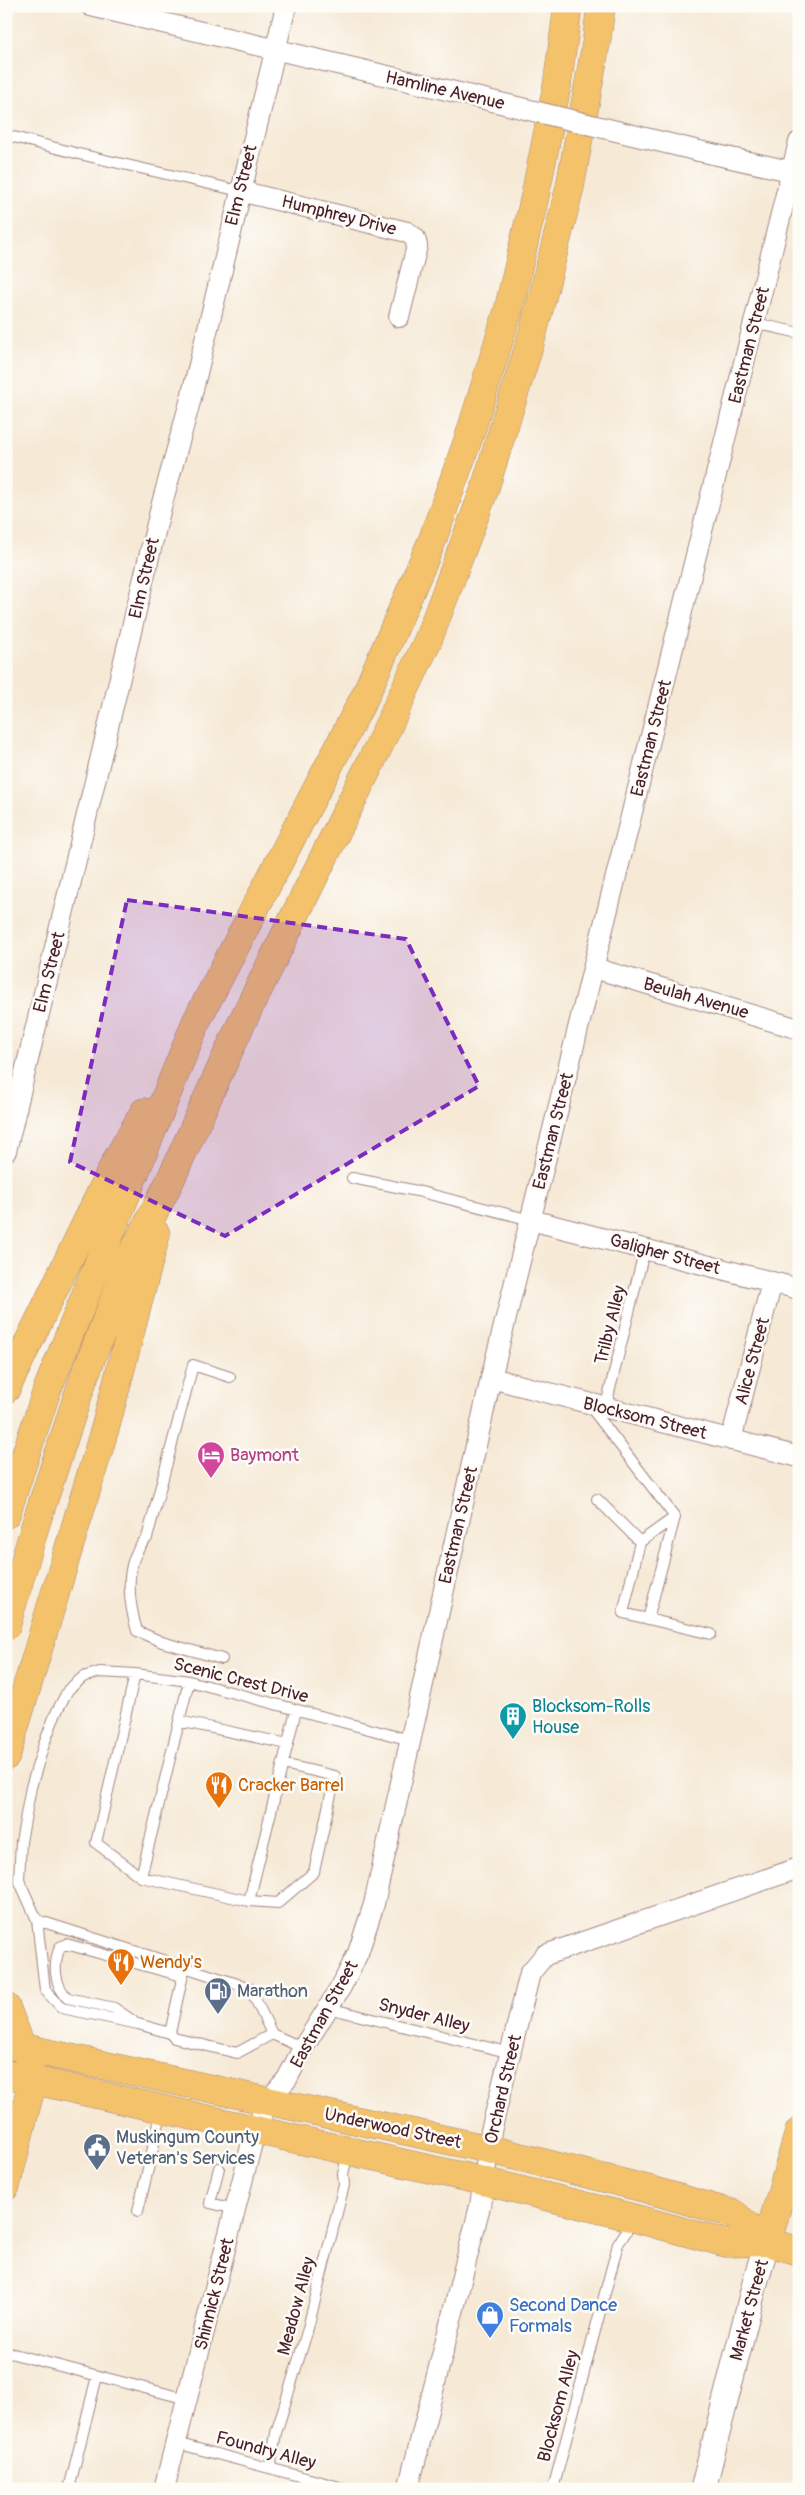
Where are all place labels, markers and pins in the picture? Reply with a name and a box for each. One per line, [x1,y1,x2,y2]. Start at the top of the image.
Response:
hotel icon: Baymont [196,1440,226,1479]
place label: Baymont [230,1444,300,1467]
place label: Blocksom-Rolls House [532,1695,650,1739]
building icon: Blocksom-Rolls House [498,1701,528,1740]
restaurant icon: Cracker Barrel [204,1770,234,1809]
place label: Cracker Barrel [238,1774,344,1797]
restaurant icon: Wendy's [106,1947,136,1986]
place label: Wendy's [140,1951,202,1974]
fuel station icon: Marathon [203,1976,233,2015]
place label: Marathon [237,1980,308,2003]
place label: Muskingum County Veteran's Services [116,2126,259,2170]
public building icon: Muskingum County Veteran's Services [82,2132,112,2171]
place label: Second Dance Formals [509,2294,617,2338]
shop icon: Second Dance Formals [475,2300,505,2339]

